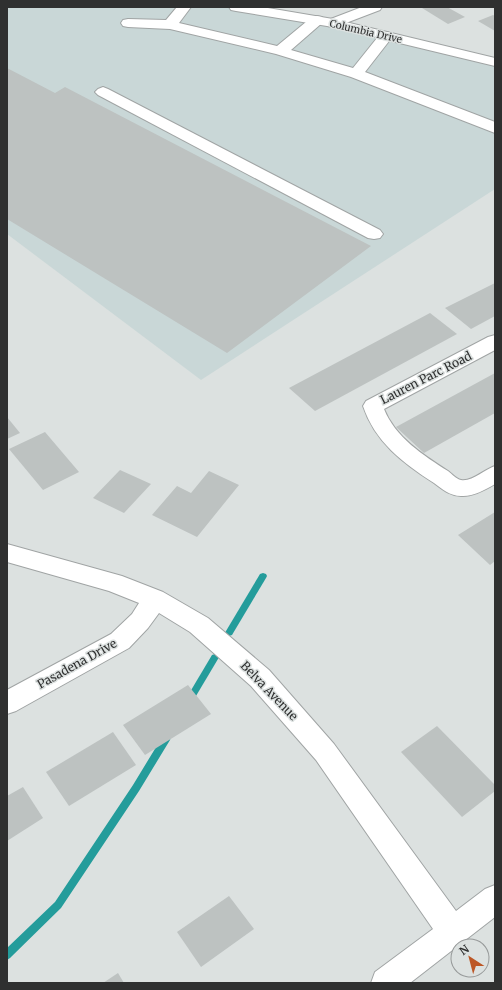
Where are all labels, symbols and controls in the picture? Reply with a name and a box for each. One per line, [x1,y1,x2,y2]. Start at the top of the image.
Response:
street label: Columbia Drive [328,17,403,46]
street label: Lauren Parc Road [377,348,474,407]
street label: Pasadena Drive [34,636,119,692]
street label: Belva Avenue [237,658,301,723]
north arrow [450,938,490,978]
text: N [456,942,472,958]

